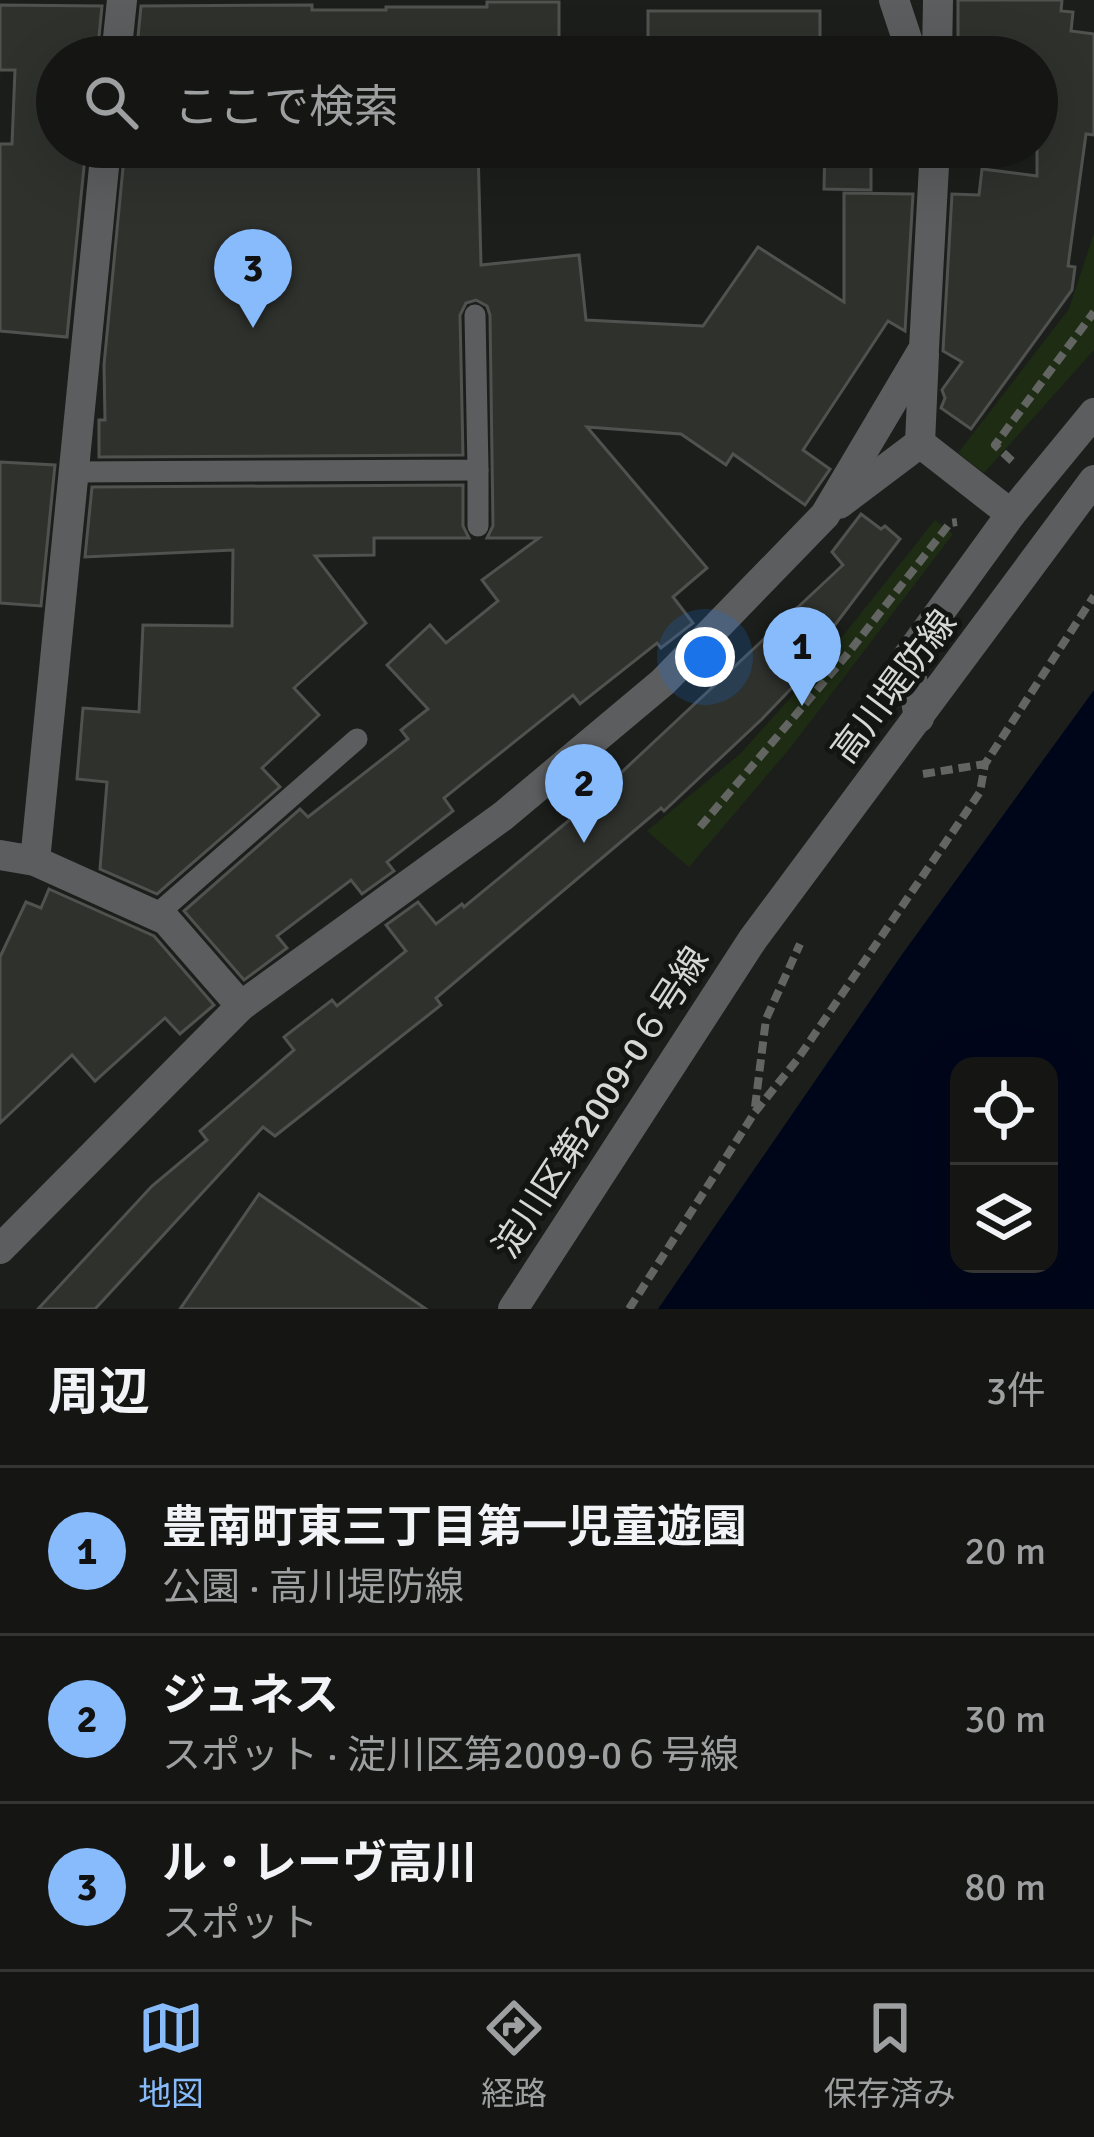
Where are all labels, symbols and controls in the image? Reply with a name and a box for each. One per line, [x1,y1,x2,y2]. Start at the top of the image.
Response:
search box [36,36,1058,168]
icon: search [78,69,144,135]
text: ここで検索 [174,80,399,135]
pin: 3 [214,229,292,328]
street label: 高川堤防線 [822,601,966,772]
pin: 1 [763,607,841,706]
your location [675,627,735,687]
pin: 2 [545,744,623,843]
street label: 淀川区第2009-0６号線 [484,939,719,1267]
map controls [950,1057,1058,1273]
button: locate [950,1057,1058,1165]
button: layers [950,1165,1058,1273]
text: 周辺 [48,1361,150,1424]
text: 3件 [986,1367,1046,1415]
text: 豊南町東三丁目第一児童遊園 [162,1500,747,1555]
text: 1 [76,1527,98,1575]
text: 20 m [964,1527,1046,1575]
text: 公園 · 高川堤防線 [162,1563,464,1611]
text: ジュネス [162,1668,339,1723]
text: 2 [76,1695,98,1743]
text: 30 m [964,1695,1046,1743]
text: スポット · 淀川区第2009-0６号線 [162,1731,739,1779]
text: ル・レーヴ高川 [162,1836,477,1891]
text: 3 [76,1863,98,1911]
text: 80 m [964,1863,1046,1911]
text: スポット [162,1899,318,1947]
tab: 地図 [138,1995,204,2115]
tab: 経路 [481,1995,547,2115]
tab: 保存済み [824,1995,956,2115]

